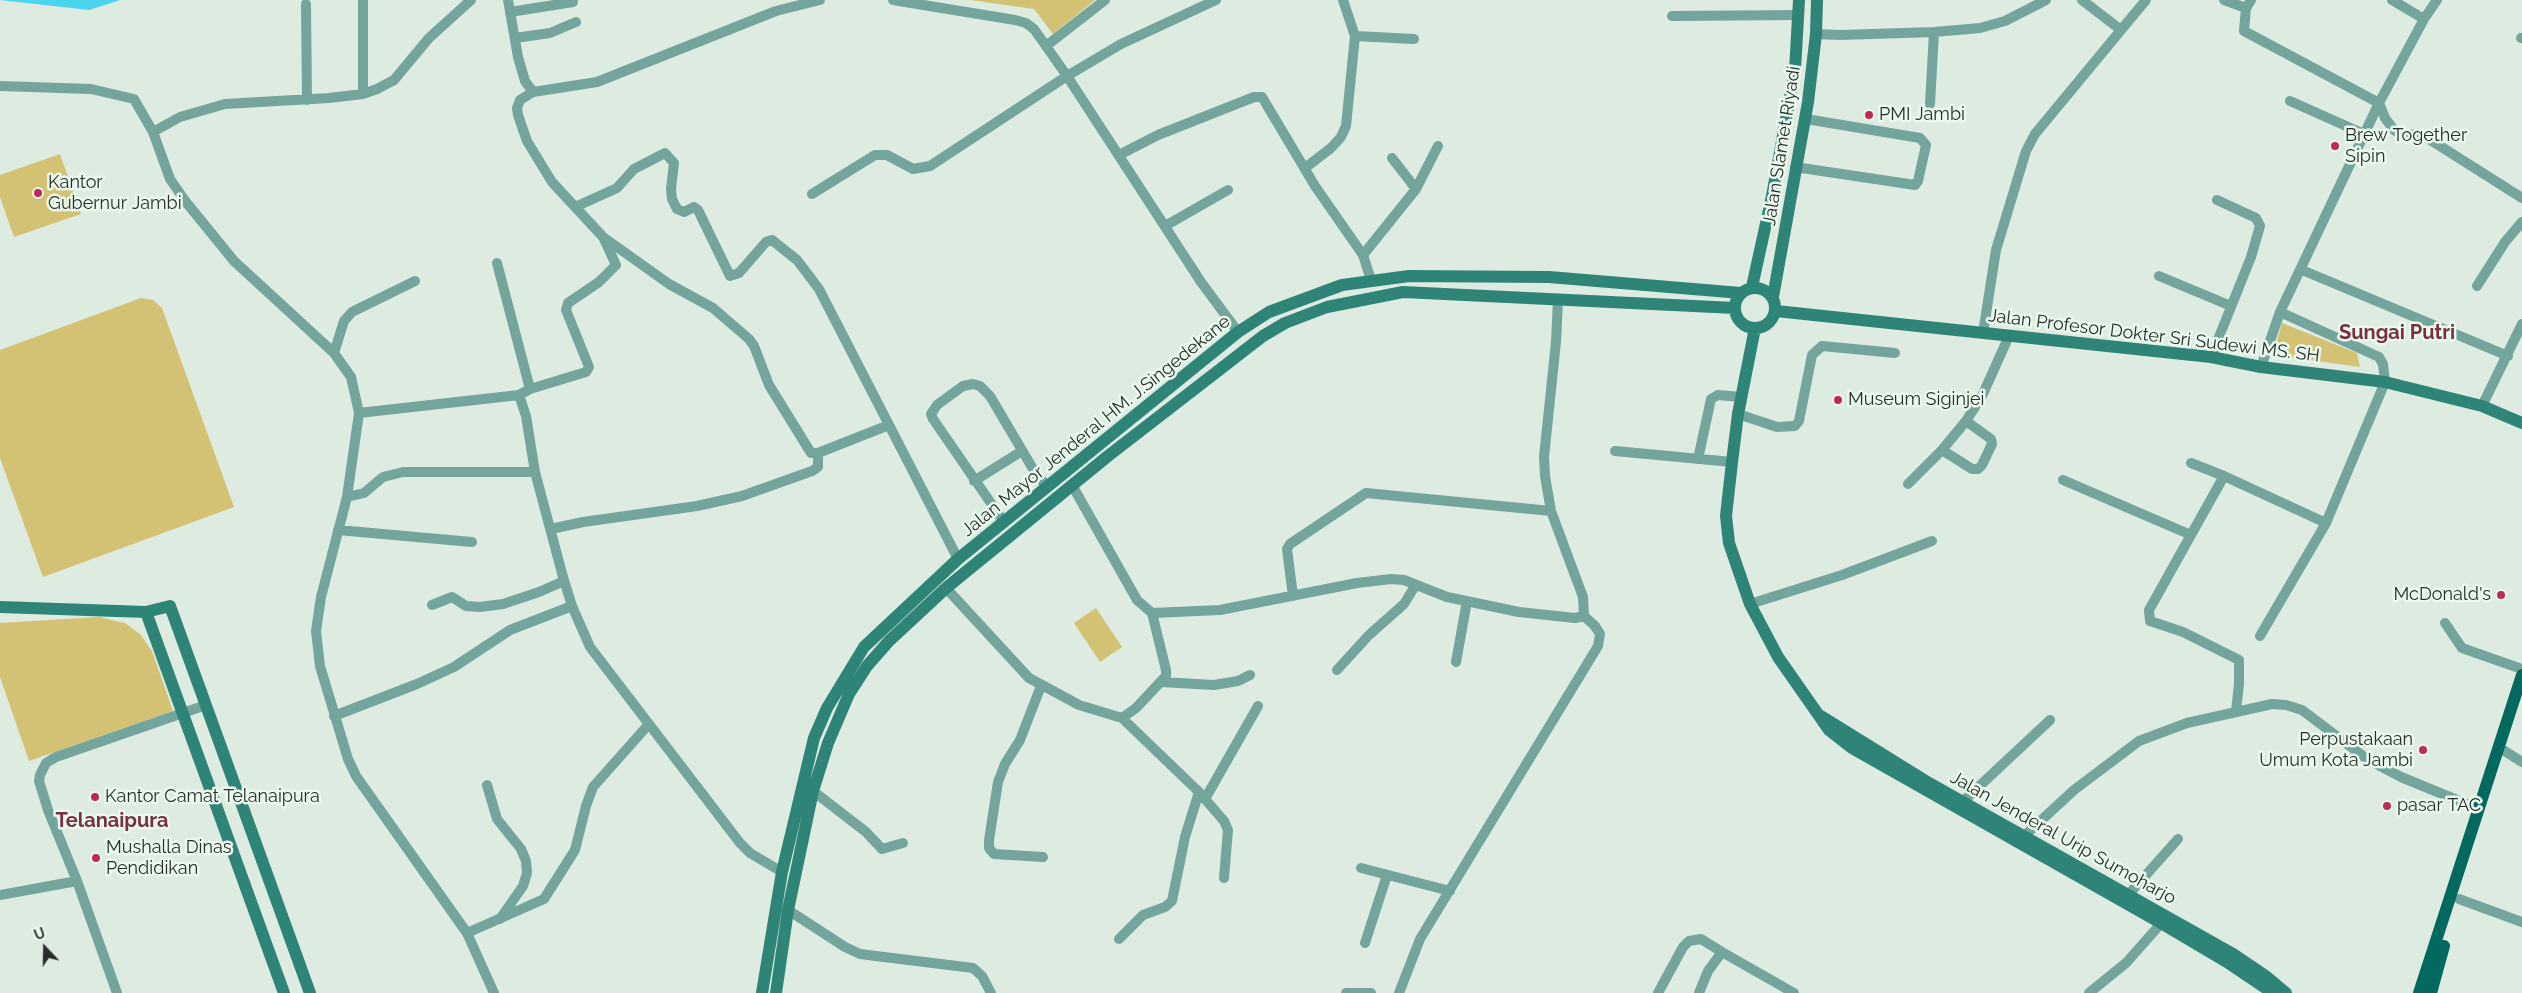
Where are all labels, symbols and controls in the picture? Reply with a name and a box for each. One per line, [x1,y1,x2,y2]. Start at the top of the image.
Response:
street label: Jalan Slamet Riyadi [1759,65,1805,227]
place label: PMI Jambi [1879,104,1965,126]
marker: PMI Jambi [1863,109,1875,121]
place label: Brew Together Sipin [2345,125,2467,168]
marker: Brew Together Sipin [2329,140,2341,152]
place label: Kantor Gubernur Jambi [48,172,182,214]
marker: Kantor Gubernur Jambi [32,187,44,199]
street label: Jalan Profesor Dokter Sri Sudewi MS. SH [1987,305,2321,367]
street label: Jalan Mayor Jenderal HM. J.Singedekane [957,311,1235,541]
district label: Sungai Putri [2339,321,2455,345]
place label: Museum Siginjei [1848,389,1984,411]
marker: Museum Siginjei [1832,394,1844,406]
place label: McDonald's [2393,584,2491,606]
marker: McDonald's [2495,589,2507,601]
place label: Perpustakaan Umum Kota Jambi [2259,729,2413,772]
marker: Perpustakaan Umum Kota Jambi [2417,744,2429,756]
street label: Jalan Jenderal Urip Sumoharjo [1946,767,2180,909]
place label: Kantor Camat Telanaipura [105,786,320,808]
marker: Kantor Camat Telanaipura [89,791,101,803]
place label: pasar TAC [2397,795,2481,817]
marker: pasar TAC [2381,800,2393,812]
district label: Telanaipura [55,809,169,833]
place label: Mushalla Dinas Pendidikan [106,837,231,880]
marker: Mushalla Dinas Pendidikan [90,852,102,864]
north arrow [20,923,70,973]
text: U [32,925,47,943]

